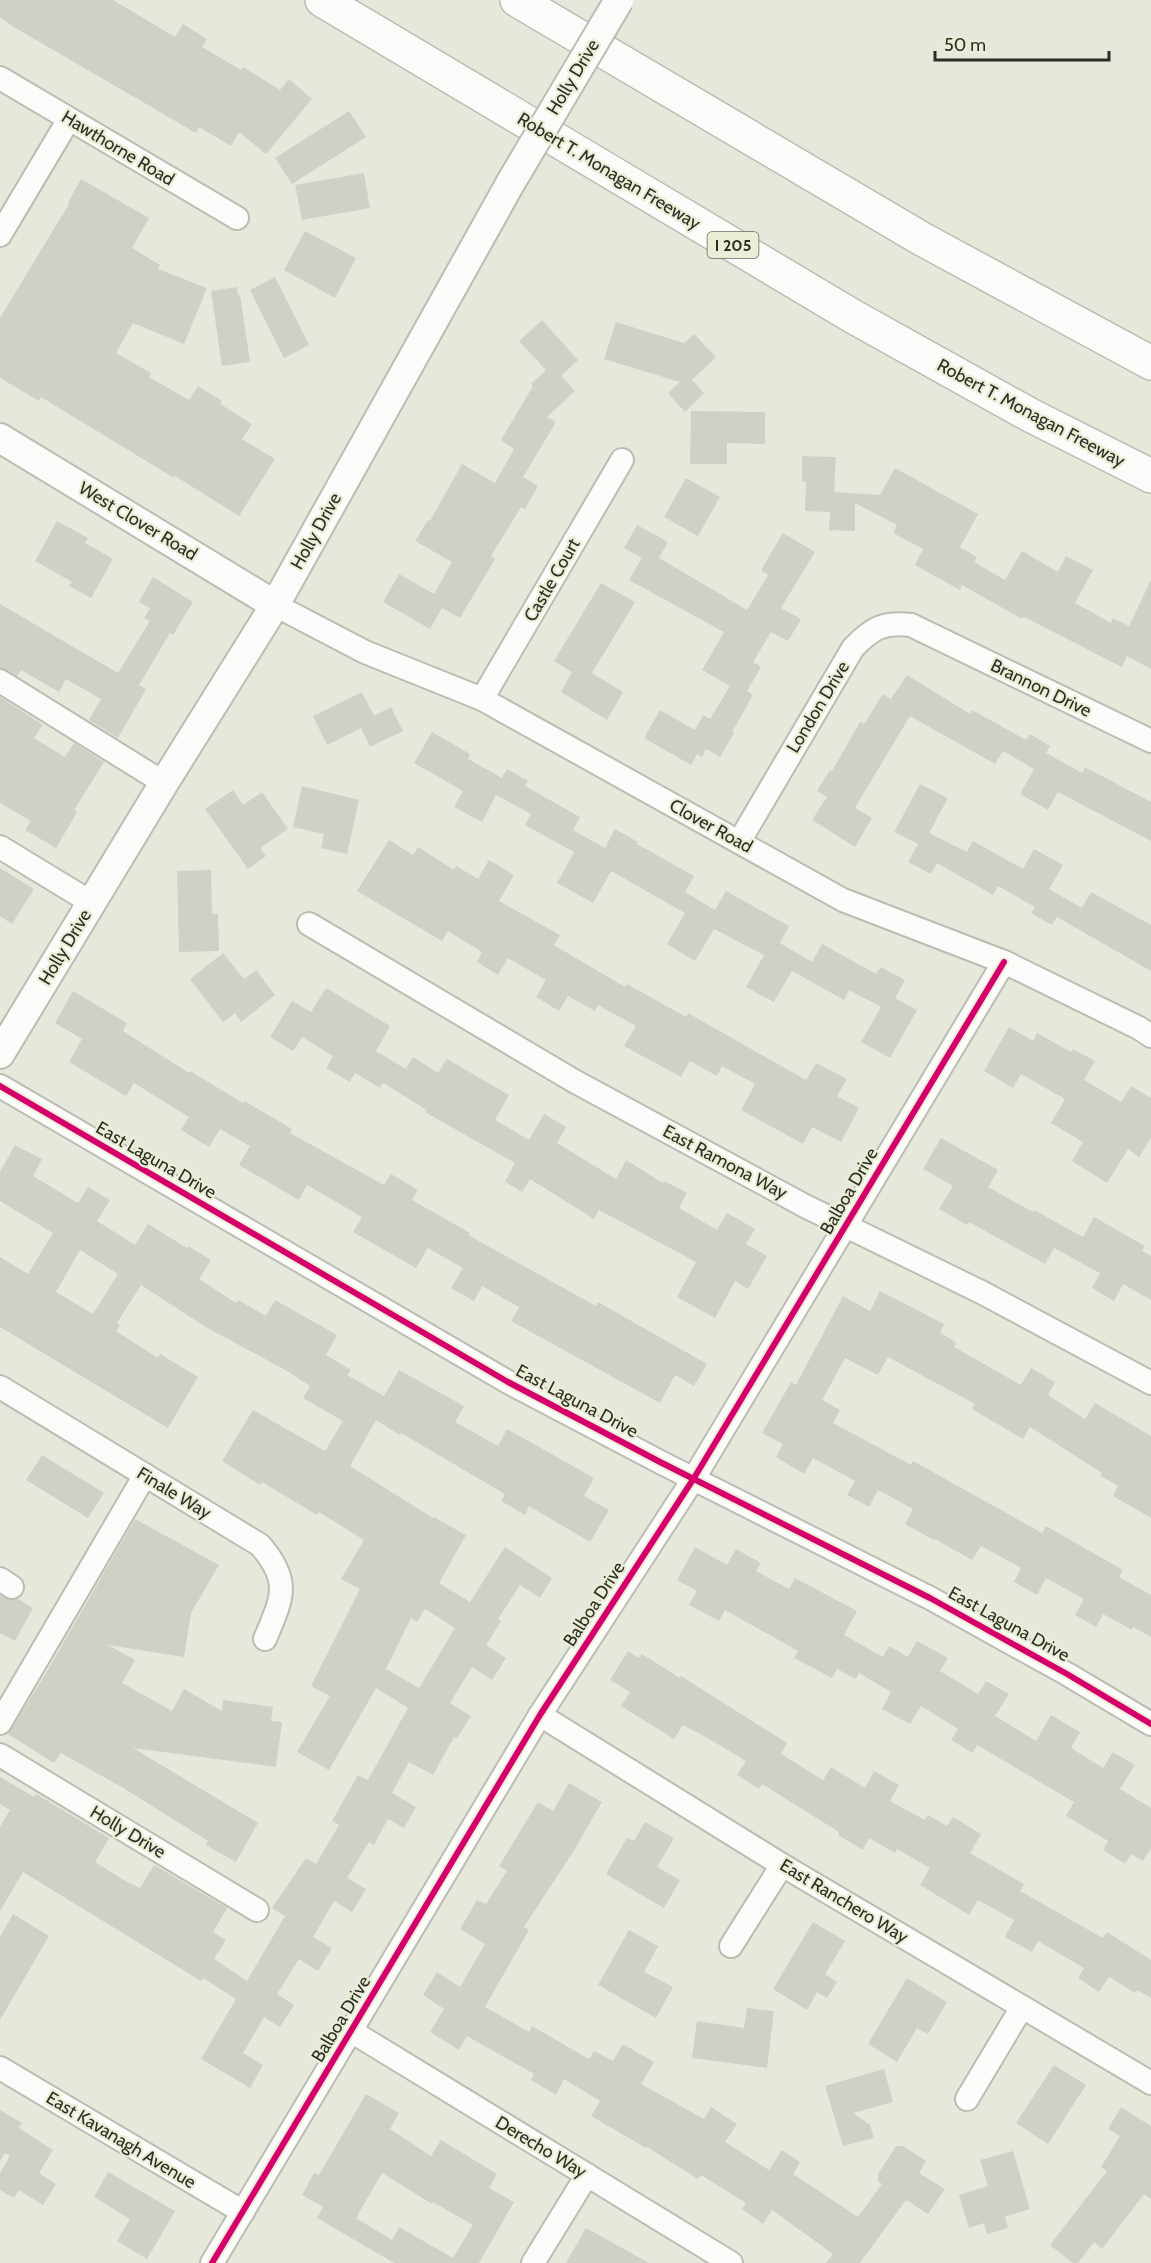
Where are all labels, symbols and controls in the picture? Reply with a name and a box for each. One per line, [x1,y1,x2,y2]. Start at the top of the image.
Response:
scale bar [935,24,1109,62]
text: 50 m [944,34,986,56]
street label: Holly Drive [542,35,604,119]
street label: Hawthorne Road [58,106,178,190]
street label: Robert T. Monagan Freeway [513,108,705,234]
road number: I 205 [708,232,758,258]
street label: Robert T. Monagan Freeway [933,354,1129,472]
street label: West Clover Road [75,477,201,565]
street label: Holly Drive [286,489,346,573]
street label: Castle Court [519,534,585,626]
street label: Brannon Drive [987,654,1095,722]
street label: London Drive [782,657,854,757]
street label: Clover Road [666,794,756,858]
street label: Holly Drive [34,905,96,989]
street label: East Laguna Drive [92,1117,220,1203]
street label: East Ramona Way [659,1120,791,1204]
street label: Balboa Drive [815,1144,883,1238]
street label: East Laguna Drive [512,1360,642,1442]
street label: Finale Way [133,1462,215,1524]
street label: Balboa Drive [558,1558,630,1650]
street label: East Laguna Drive [944,1582,1074,1666]
street label: Holly Drive [86,1801,170,1863]
street label: East Ranchero Way [776,1854,912,1948]
street label: Balboa Drive [307,1972,375,2066]
street label: East Kavanagh Avenue [42,2087,200,2193]
street label: Derecho Way [491,2111,591,2183]

